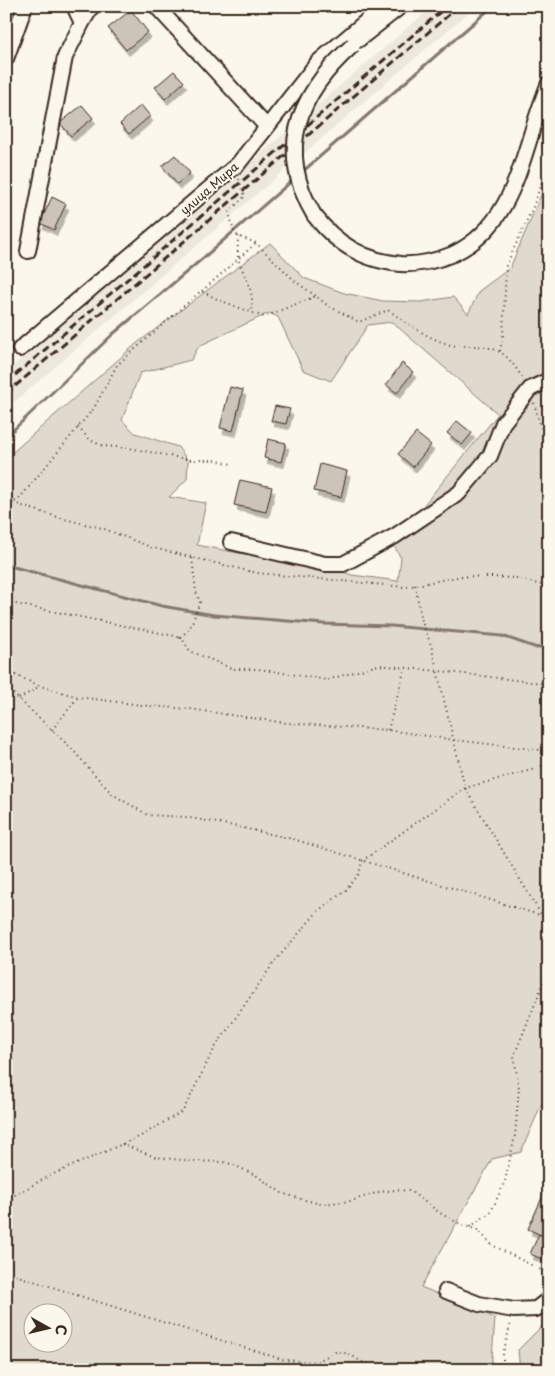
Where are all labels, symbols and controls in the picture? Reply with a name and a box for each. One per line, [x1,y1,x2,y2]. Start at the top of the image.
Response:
street label: улица Мира [176,157,243,218]
north arrow [22,1304,72,1354]
text: С [50,1323,72,1337]

